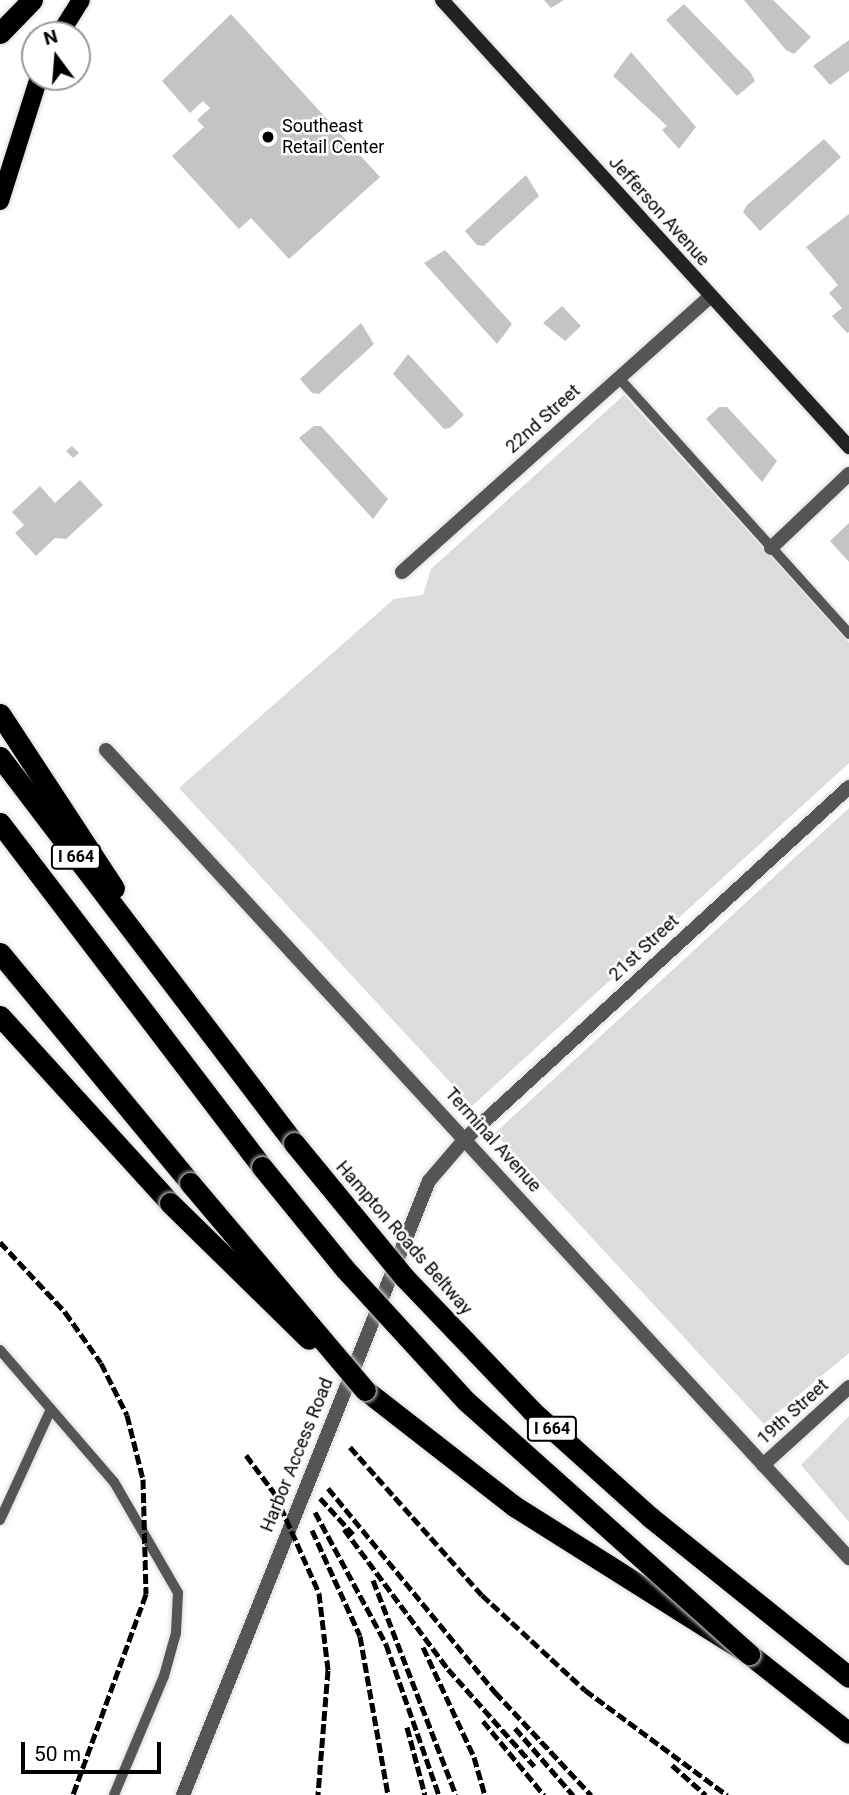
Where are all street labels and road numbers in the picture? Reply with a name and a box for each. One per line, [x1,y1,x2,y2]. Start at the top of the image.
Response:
street label: Jefferson Avenue [604,152,714,270]
street label: 22nd Street [501,380,585,458]
road number: I 664 [50,844,102,870]
street label: 21st Street [605,910,683,986]
street label: Terminal Avenue [440,1083,546,1197]
street label: Hampton Roads Beltway [331,1157,477,1319]
street label: Harbor Access Road [256,1375,338,1535]
street label: 19th Street [753,1375,833,1449]
road number: I 664 [526,1416,578,1442]

